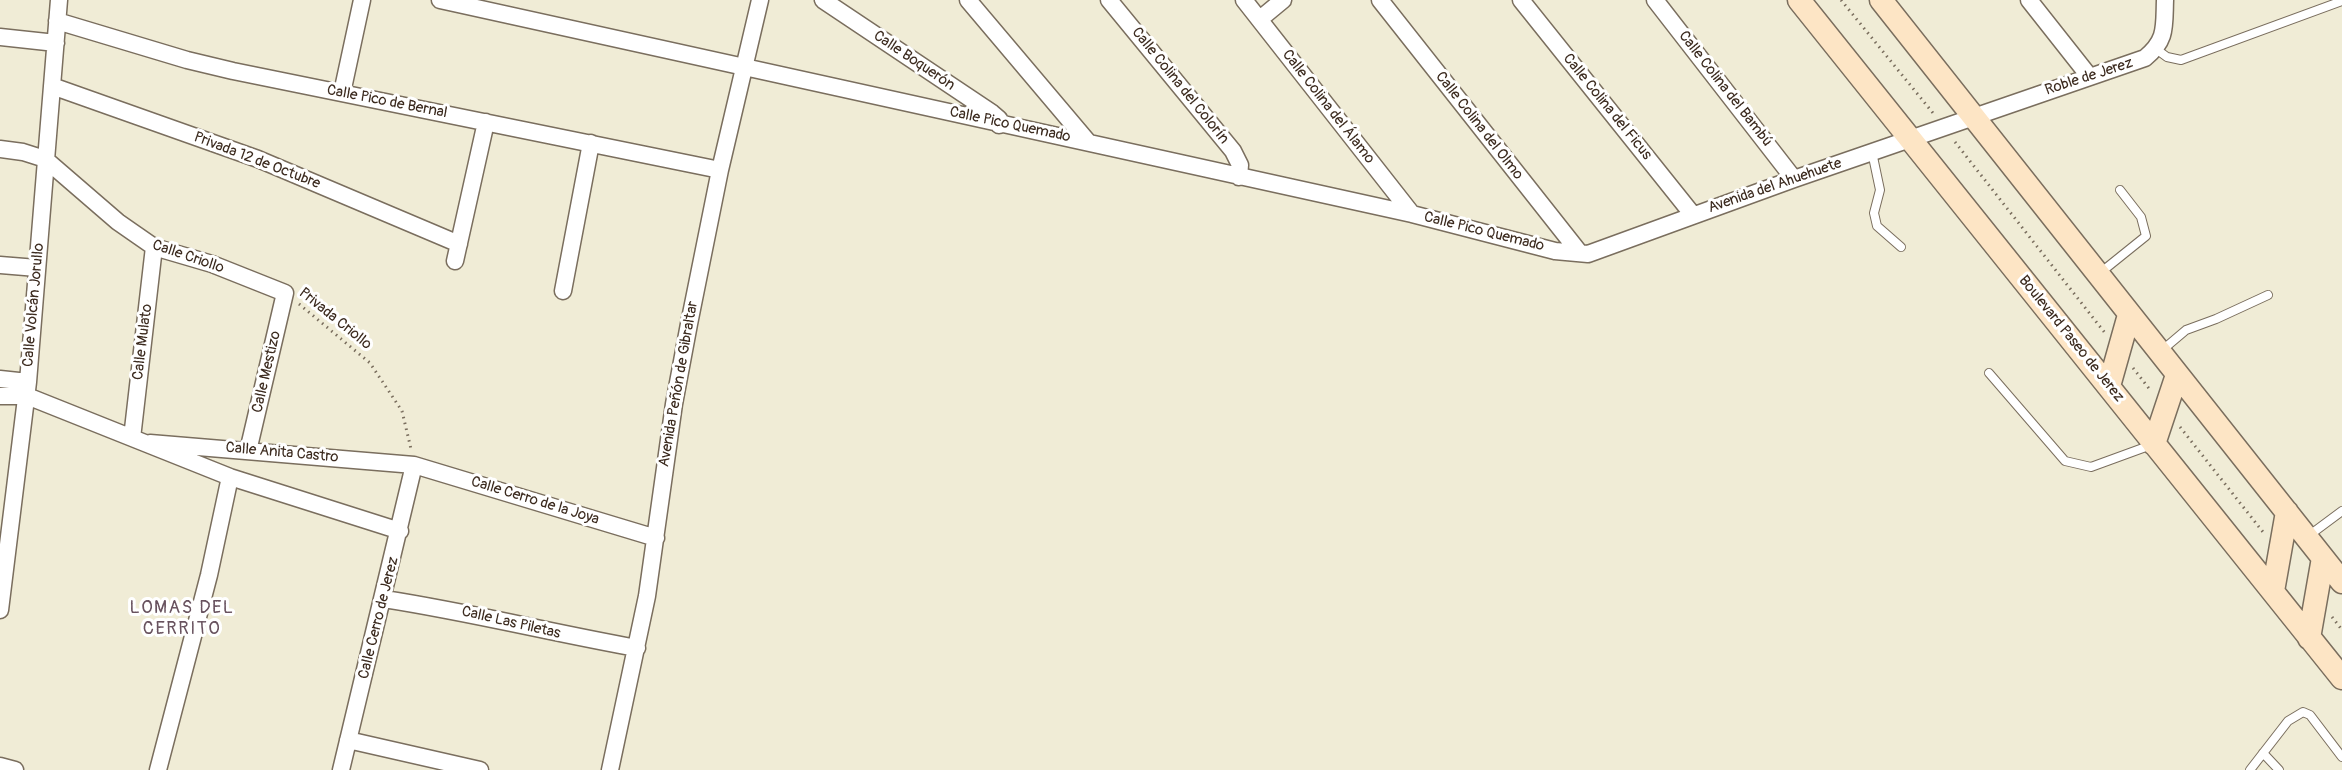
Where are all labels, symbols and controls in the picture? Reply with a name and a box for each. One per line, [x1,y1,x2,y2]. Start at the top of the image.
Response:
street label: Calle Colina del Colorín [1127,24,1233,148]
street label: Calle Boquerón [870,27,958,95]
street label: Calle Colina del Bambú [1674,28,1776,150]
street label: Calle Colina del Álamo [1278,46,1378,168]
street label: Calle Colina del Ficus [1559,50,1655,164]
street label: Roble de Jerez [2043,54,2135,100]
street label: Calle Colina del Olmo [1431,68,1527,184]
street label: Calle Pico de Bernal [325,81,449,123]
street label: Calle Pico Quemado [948,103,1072,147]
street label: Privada 12 de Octubre [191,129,323,193]
street label: Avenida del Ahuehuete [1706,155,1844,217]
street label: Calle Pico Quemado [1422,208,1546,256]
street label: Calle Criollo [150,236,226,278]
street label: Calle Volcán Jorullo [20,242,48,368]
street label: Boulevard Paseo de Jerez [2014,272,2128,406]
street label: Privada Criollo [295,284,375,354]
street label: Avenida Peñón de Gibraltar [656,300,702,468]
street label: Calle Mulato [129,303,157,381]
street label: Calle Mestizo [249,329,285,415]
street label: Calle Anita Castro [225,439,339,467]
street label: Calle Cerro de la Joya [469,473,601,529]
street label: Calle Cerro de Jerez [355,555,403,681]
district label: LOMAS DEL CERRITO [130,597,234,640]
street label: Calle Las Piletas [460,603,562,643]

